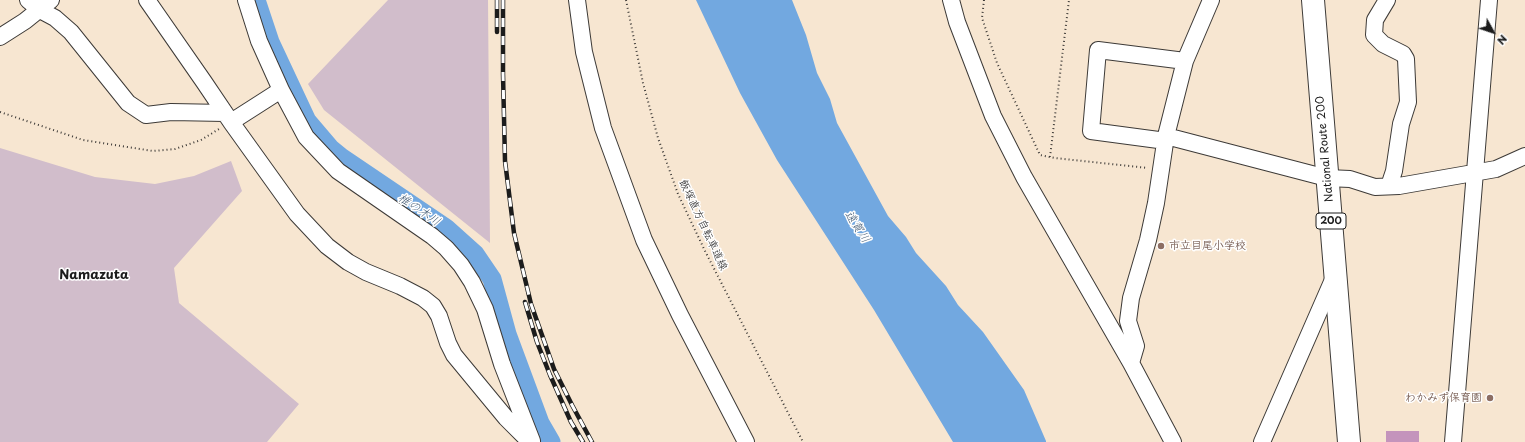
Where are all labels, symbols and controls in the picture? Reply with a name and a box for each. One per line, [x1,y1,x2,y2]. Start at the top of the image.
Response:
north arrow [1473,12,1513,52]
text: N [1493,31,1512,49]
street label: National Route 200 [1314,95,1336,203]
street label: 飯塚直方自転車道線 [676,177,730,273]
water label: 椎の木川 [395,191,443,229]
water label: 遠賀川 [841,208,873,246]
road number: 200 [1316,213,1346,229]
place label: 市立目尾小学校 [1169,239,1246,253]
marker: 市立目尾小学校 [1156,241,1166,251]
district label: Namazuta [59,267,129,283]
place label: わかみず保育園 [1405,391,1482,405]
marker: わかみず保育園 [1485,393,1495,403]

